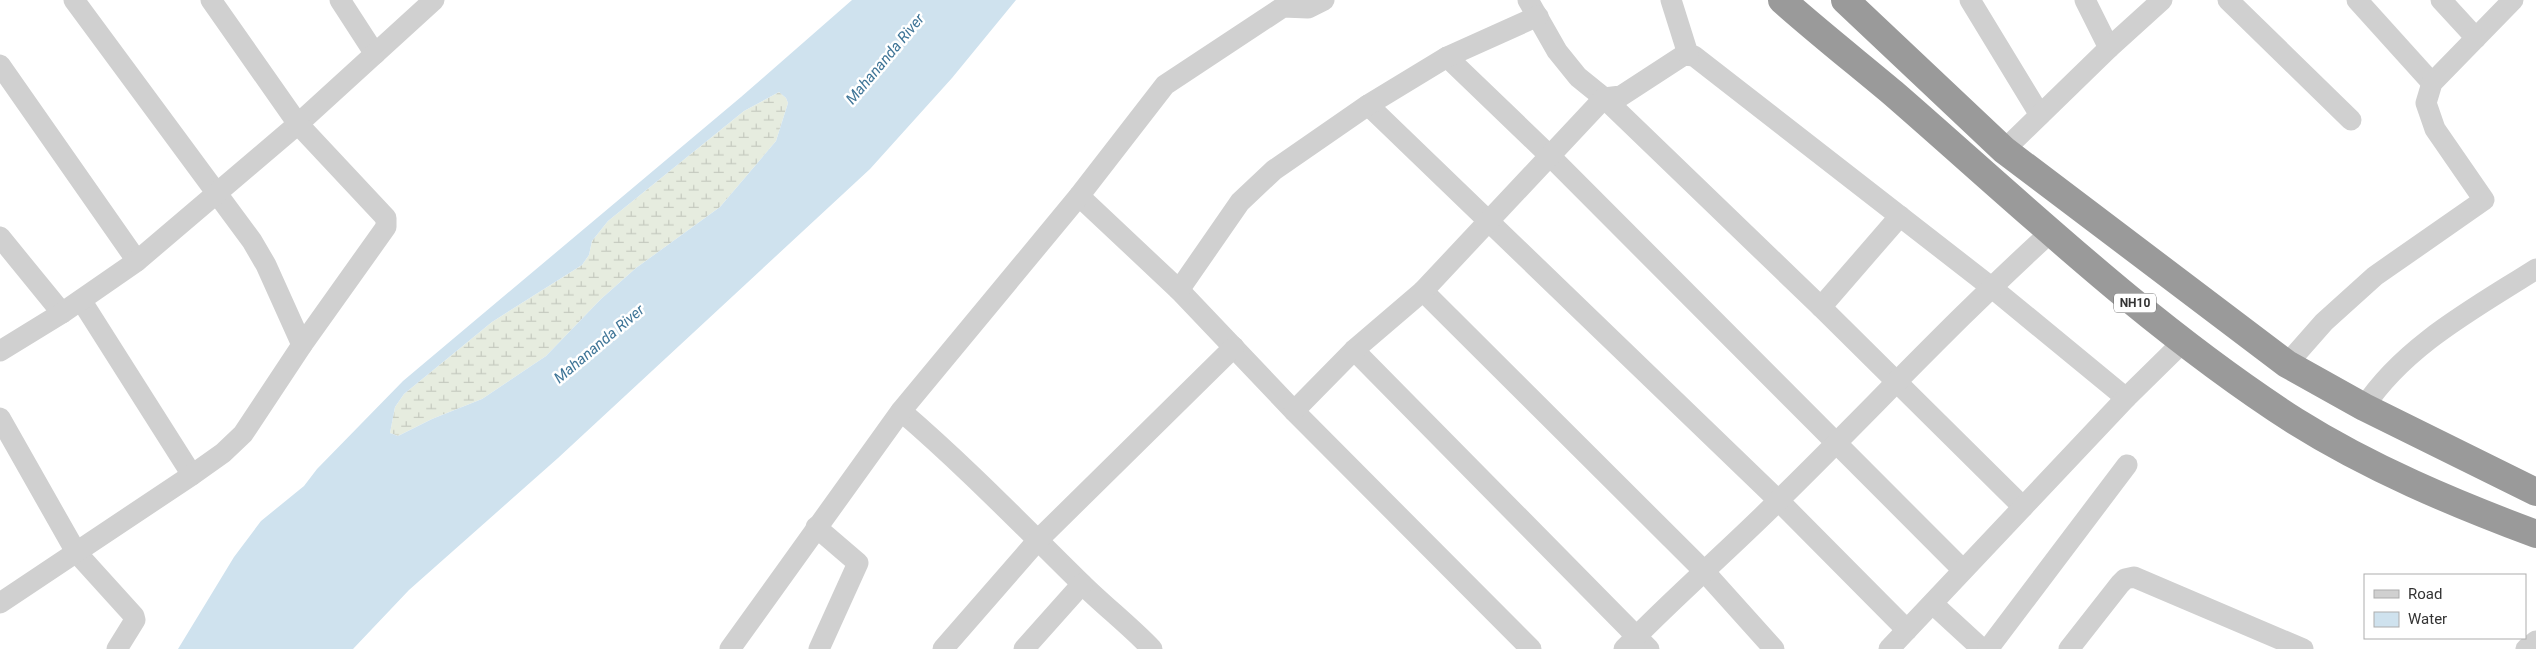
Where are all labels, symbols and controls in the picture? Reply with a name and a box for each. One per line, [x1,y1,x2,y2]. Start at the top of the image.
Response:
water label: Mahananda River [842,9,929,108]
road number: NH10 [2114,294,2156,312]
water label: Mahananda River [550,300,649,387]
legend [2364,574,2526,639]
text: Road [2408,585,2442,603]
text: Water [2408,610,2447,628]

